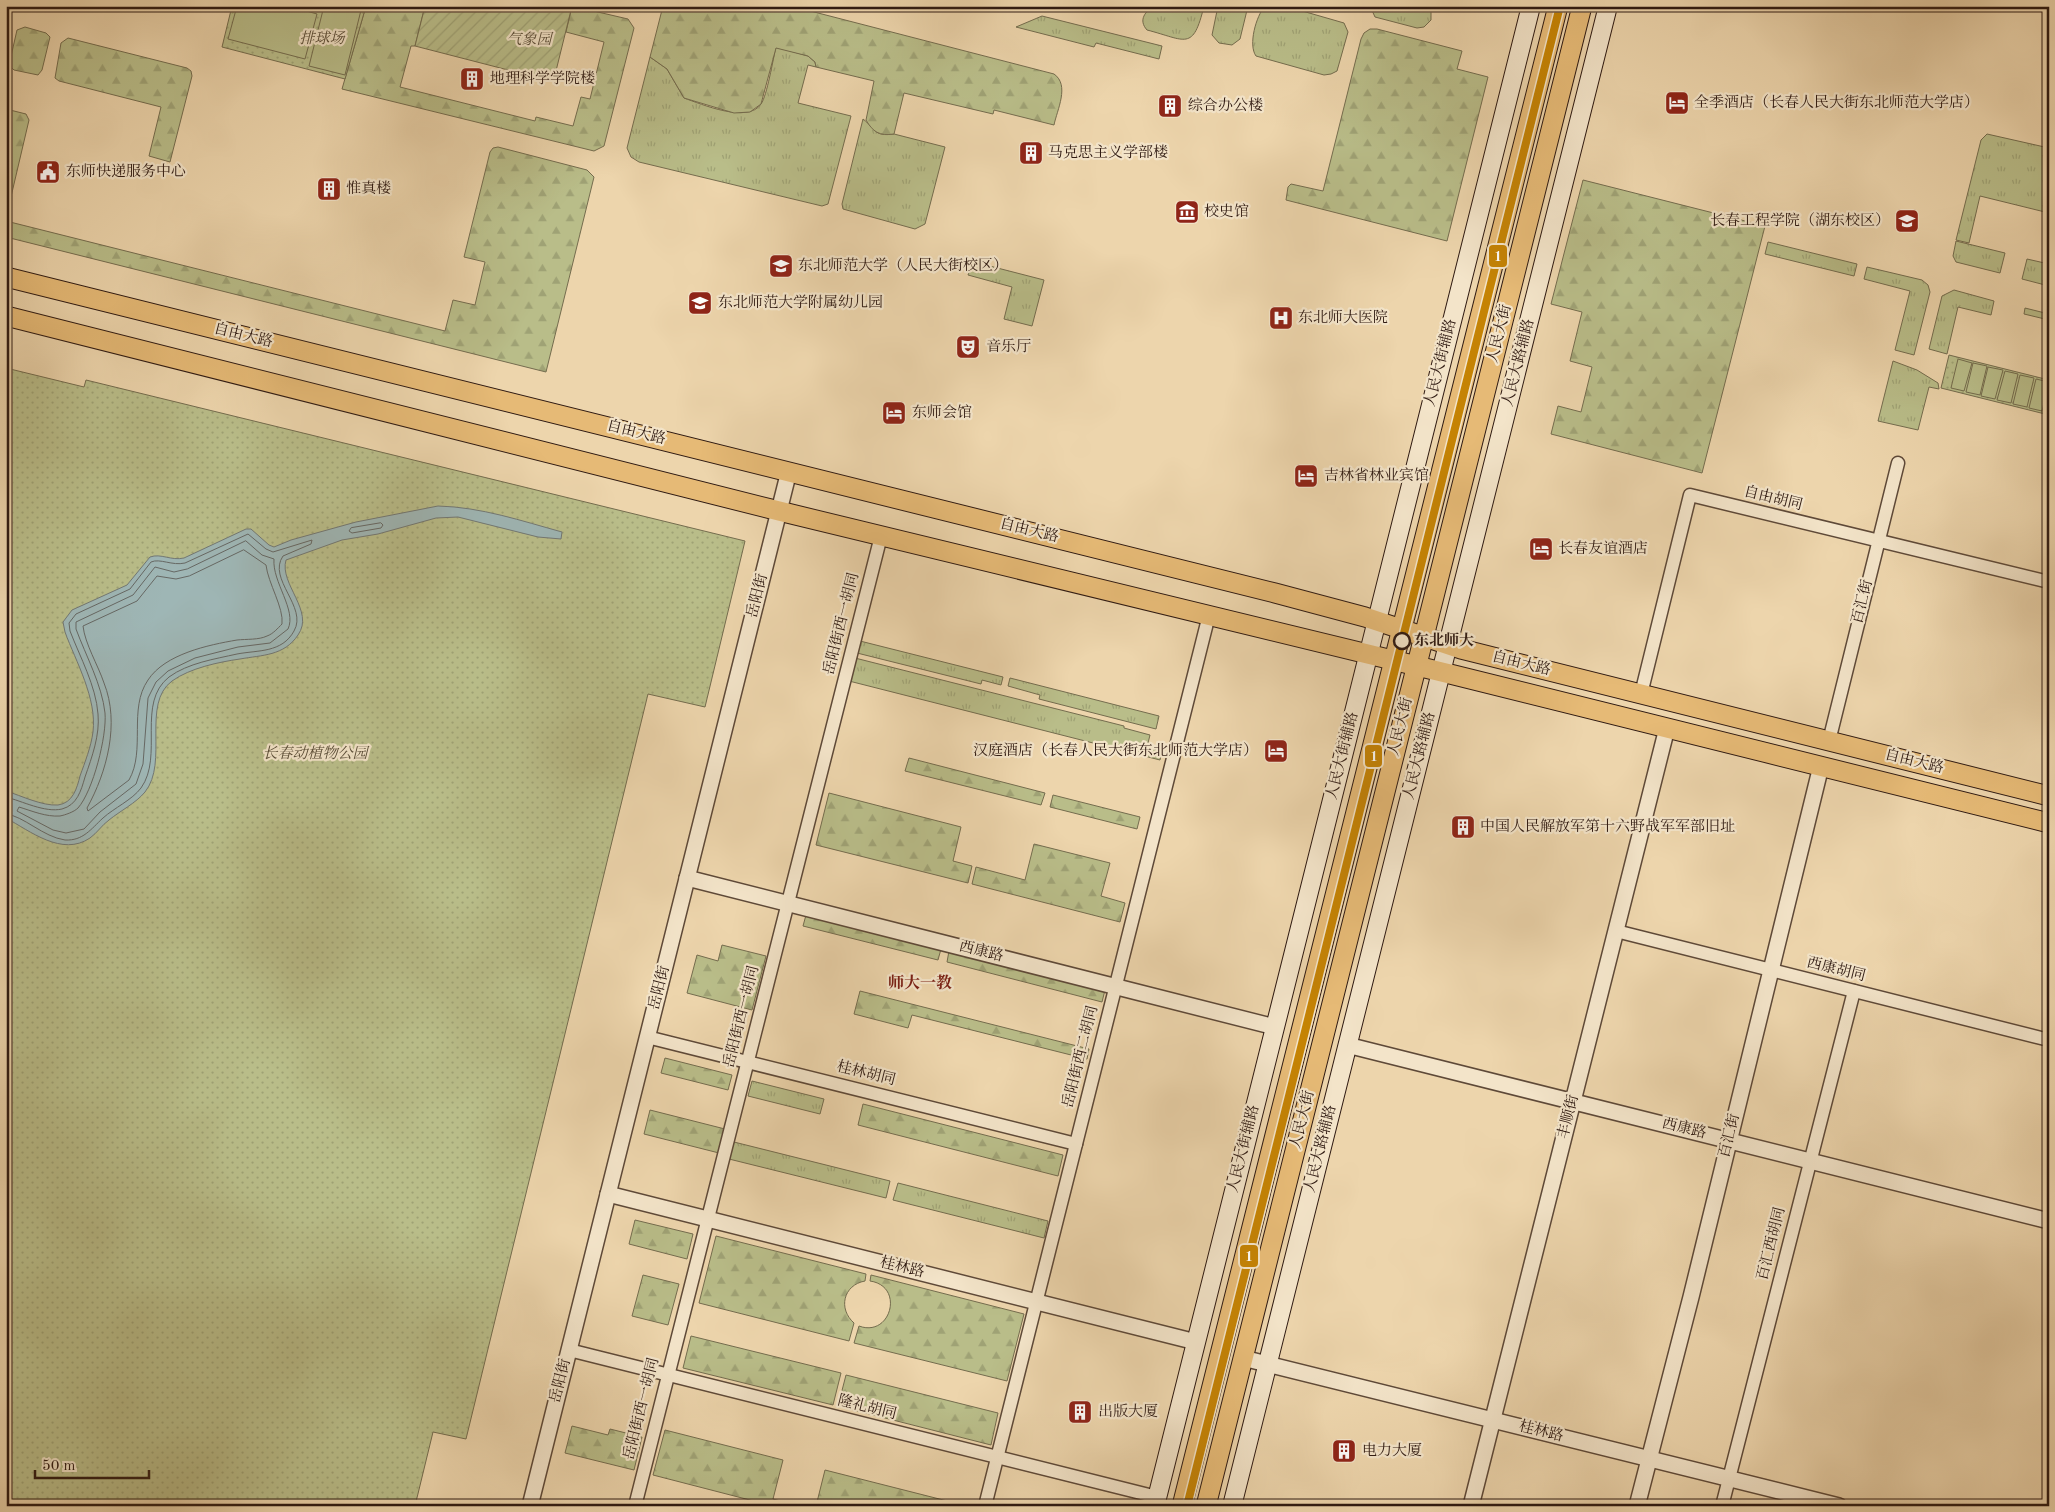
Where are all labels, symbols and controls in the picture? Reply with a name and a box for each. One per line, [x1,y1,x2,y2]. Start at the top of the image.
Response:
park label: 排球场 [299,30,346,47]
park label: 气象园 [506,31,553,48]
building icon: 地理科学学院楼 [459,66,485,92]
place label: 地理科学学院楼 [490,70,595,87]
hotel icon: 全季酒店（长春人民大街东北师范大学店） [1664,90,1690,116]
building icon: 综合办公楼 [1157,93,1183,119]
place label: 全季酒店（长春人民大街东北师范大学店） [1694,94,1979,111]
place label: 综合办公楼 [1188,97,1263,114]
building icon: 马克思主义学部楼 [1018,140,1044,166]
place label: 马克思主义学部楼 [1048,144,1168,161]
public building icon: 东师快递服务中心 [35,159,61,185]
place label: 东师快递服务中心 [66,163,186,180]
building icon: 惟真楼 [316,176,342,202]
place label: 惟真楼 [346,180,391,197]
museum icon: 校史馆 [1174,199,1200,225]
place label: 校史馆 [1204,203,1249,220]
school or university icon: 长春工程学院（湖东校区） [1894,208,1920,234]
place label: 长春工程学院（湖东校区） [1710,212,1890,229]
line badge: 1 [1488,244,1508,268]
text: 1 [1494,250,1502,264]
school or university icon: 东北师范大学（人民大街校区） [768,253,794,279]
place label: 东北师范大学（人民大街校区） [798,257,1008,274]
school or university icon: 东北师范大学附属幼儿园 [687,290,713,316]
place label: 东北师范大学附属幼儿园 [718,294,883,311]
street label: 人民大街 [1484,303,1515,365]
hospital icon: 东北师大医院 [1268,305,1294,331]
place label: 东北师大医院 [1298,309,1388,326]
street label: 人民大街辅路 [1421,317,1459,408]
street label: 人民大路辅路 [1499,317,1537,408]
street label: 自由大路 [212,320,274,351]
theatre icon: 音乐厅 [955,334,981,360]
place label: 音乐厅 [986,338,1031,355]
hotel icon: 东师会馆 [881,400,907,426]
place label: 东师会馆 [912,404,972,421]
street label: 自由大路 [605,417,667,448]
hotel icon: 吉林省林业宾馆 [1293,463,1319,489]
place label: 吉林省林业宾馆 [1324,467,1429,484]
street label: 自由胡同 [1742,483,1804,514]
street label: 自由大路 [998,515,1060,546]
hotel icon: 长春友谊酒店 [1528,536,1554,562]
place label: 长春友谊酒店 [1558,539,1648,557]
street label: 岳阳街西一胡同 [820,571,862,677]
street label: 岳阳街 [743,572,771,620]
street label: 百汇街 [1848,578,1876,626]
marker: 东北师大 [1393,632,1411,650]
place label: 东北师大 [1414,632,1474,649]
street label: 自由大路 [1490,648,1552,679]
street label: 人民大街 [1385,696,1416,758]
street label: 人民大街辅路 [1323,710,1361,801]
street label: 人民大路辅路 [1400,710,1438,801]
hotel icon: 汉庭酒店（长春人民大街东北师范大学店） [1263,738,1289,764]
place label: 汉庭酒店（长春人民大街东北师范大学店） [973,742,1258,759]
line badge: 1 [1364,744,1383,768]
park label: 长春动植物公园 [262,745,369,762]
street label: 自由大路 [1883,746,1945,777]
text: 1 [1370,750,1378,764]
building icon: 中国人民解放军第十六野战军军部旧址 [1450,814,1476,840]
place label: 中国人民解放军第十六野战军军部旧址 [1480,818,1735,835]
street label: 西康路 [957,937,1005,965]
street label: 西康胡同 [1805,954,1867,985]
street label: 岳阳街 [645,964,673,1012]
street label: 岳阳街西一胡同 [720,964,762,1070]
district label: 师大一教 [888,974,952,992]
street label: 岳阳街西二胡同 [1059,1004,1101,1110]
street label: 桂林胡同 [835,1058,897,1089]
street label: 人民大街 [1287,1089,1318,1151]
street label: 丰顺街 [1554,1093,1582,1141]
street label: 人民大街辅路 [1224,1103,1262,1194]
street label: 人民大路辅路 [1301,1103,1339,1194]
street label: 百汇街 [1715,1112,1743,1160]
street label: 西康路 [1660,1114,1708,1142]
street label: 百汇西胡同 [1754,1205,1788,1282]
line badge: 1 [1239,1244,1259,1268]
text: 1 [1245,1250,1253,1264]
street label: 桂林路 [878,1253,926,1281]
street label: 岳阳街西一胡同 [620,1356,662,1462]
street label: 岳阳街 [546,1357,574,1405]
street label: 隆礼胡同 [836,1392,898,1423]
building icon: 出版大厦 [1067,1399,1093,1425]
place label: 出版大厦 [1098,1403,1158,1420]
street label: 桂林路 [1517,1417,1565,1445]
building icon: 电力大厦 [1331,1438,1357,1464]
place label: 电力大厦 [1362,1442,1422,1459]
scale bar [35,1447,149,1479]
text: 50 m [42,1459,76,1474]

